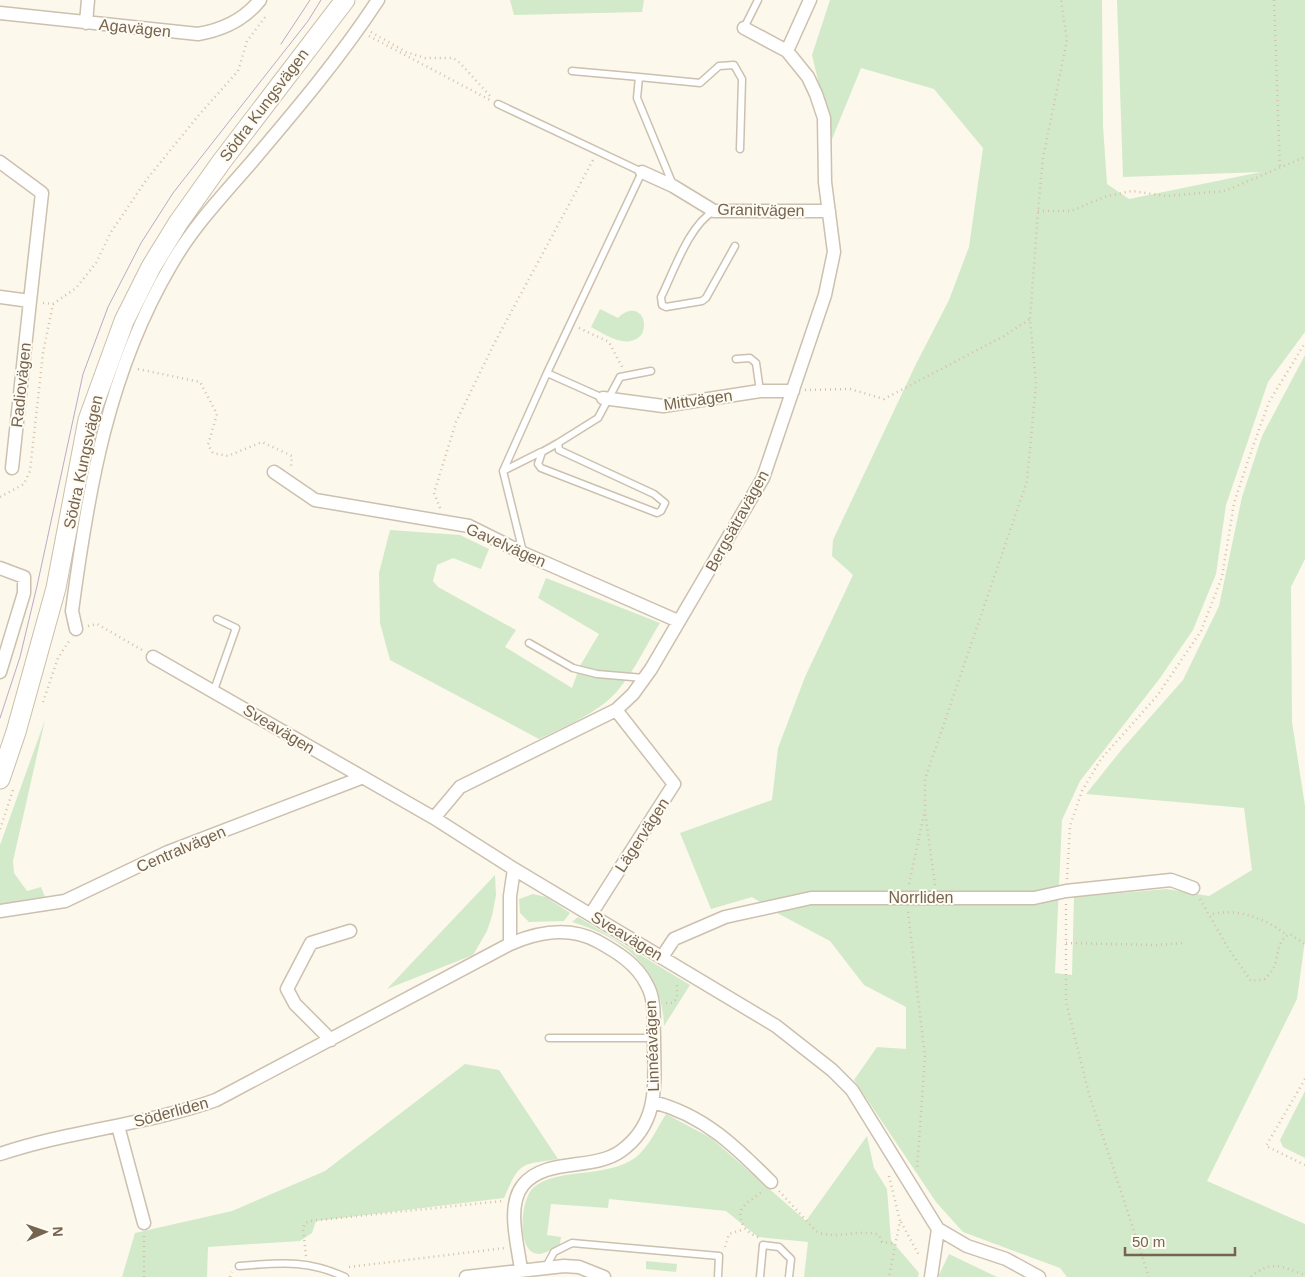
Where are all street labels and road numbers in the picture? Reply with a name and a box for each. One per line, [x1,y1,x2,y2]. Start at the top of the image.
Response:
street label: Agavägen [98,16,172,40]
street label: Södra Kungsvägen [216,46,312,164]
street label: Granitvägen [717,201,805,219]
street label: Radiovägen [8,342,34,428]
street label: Mittvägen [662,387,734,413]
street label: Södra Kungsvägen [61,394,105,530]
street label: Bergsätravägen [702,467,772,575]
street label: Gavelvägen [464,520,548,570]
street label: Sveavägen [240,701,318,757]
street label: Lägervägen [612,795,672,875]
street label: Centralvägen [134,823,228,875]
street label: Norrliden [889,889,953,906]
street label: Sveavägen [588,908,666,964]
street label: Linnéavägen [642,1000,662,1092]
street label: Söderliden [132,1094,210,1130]

